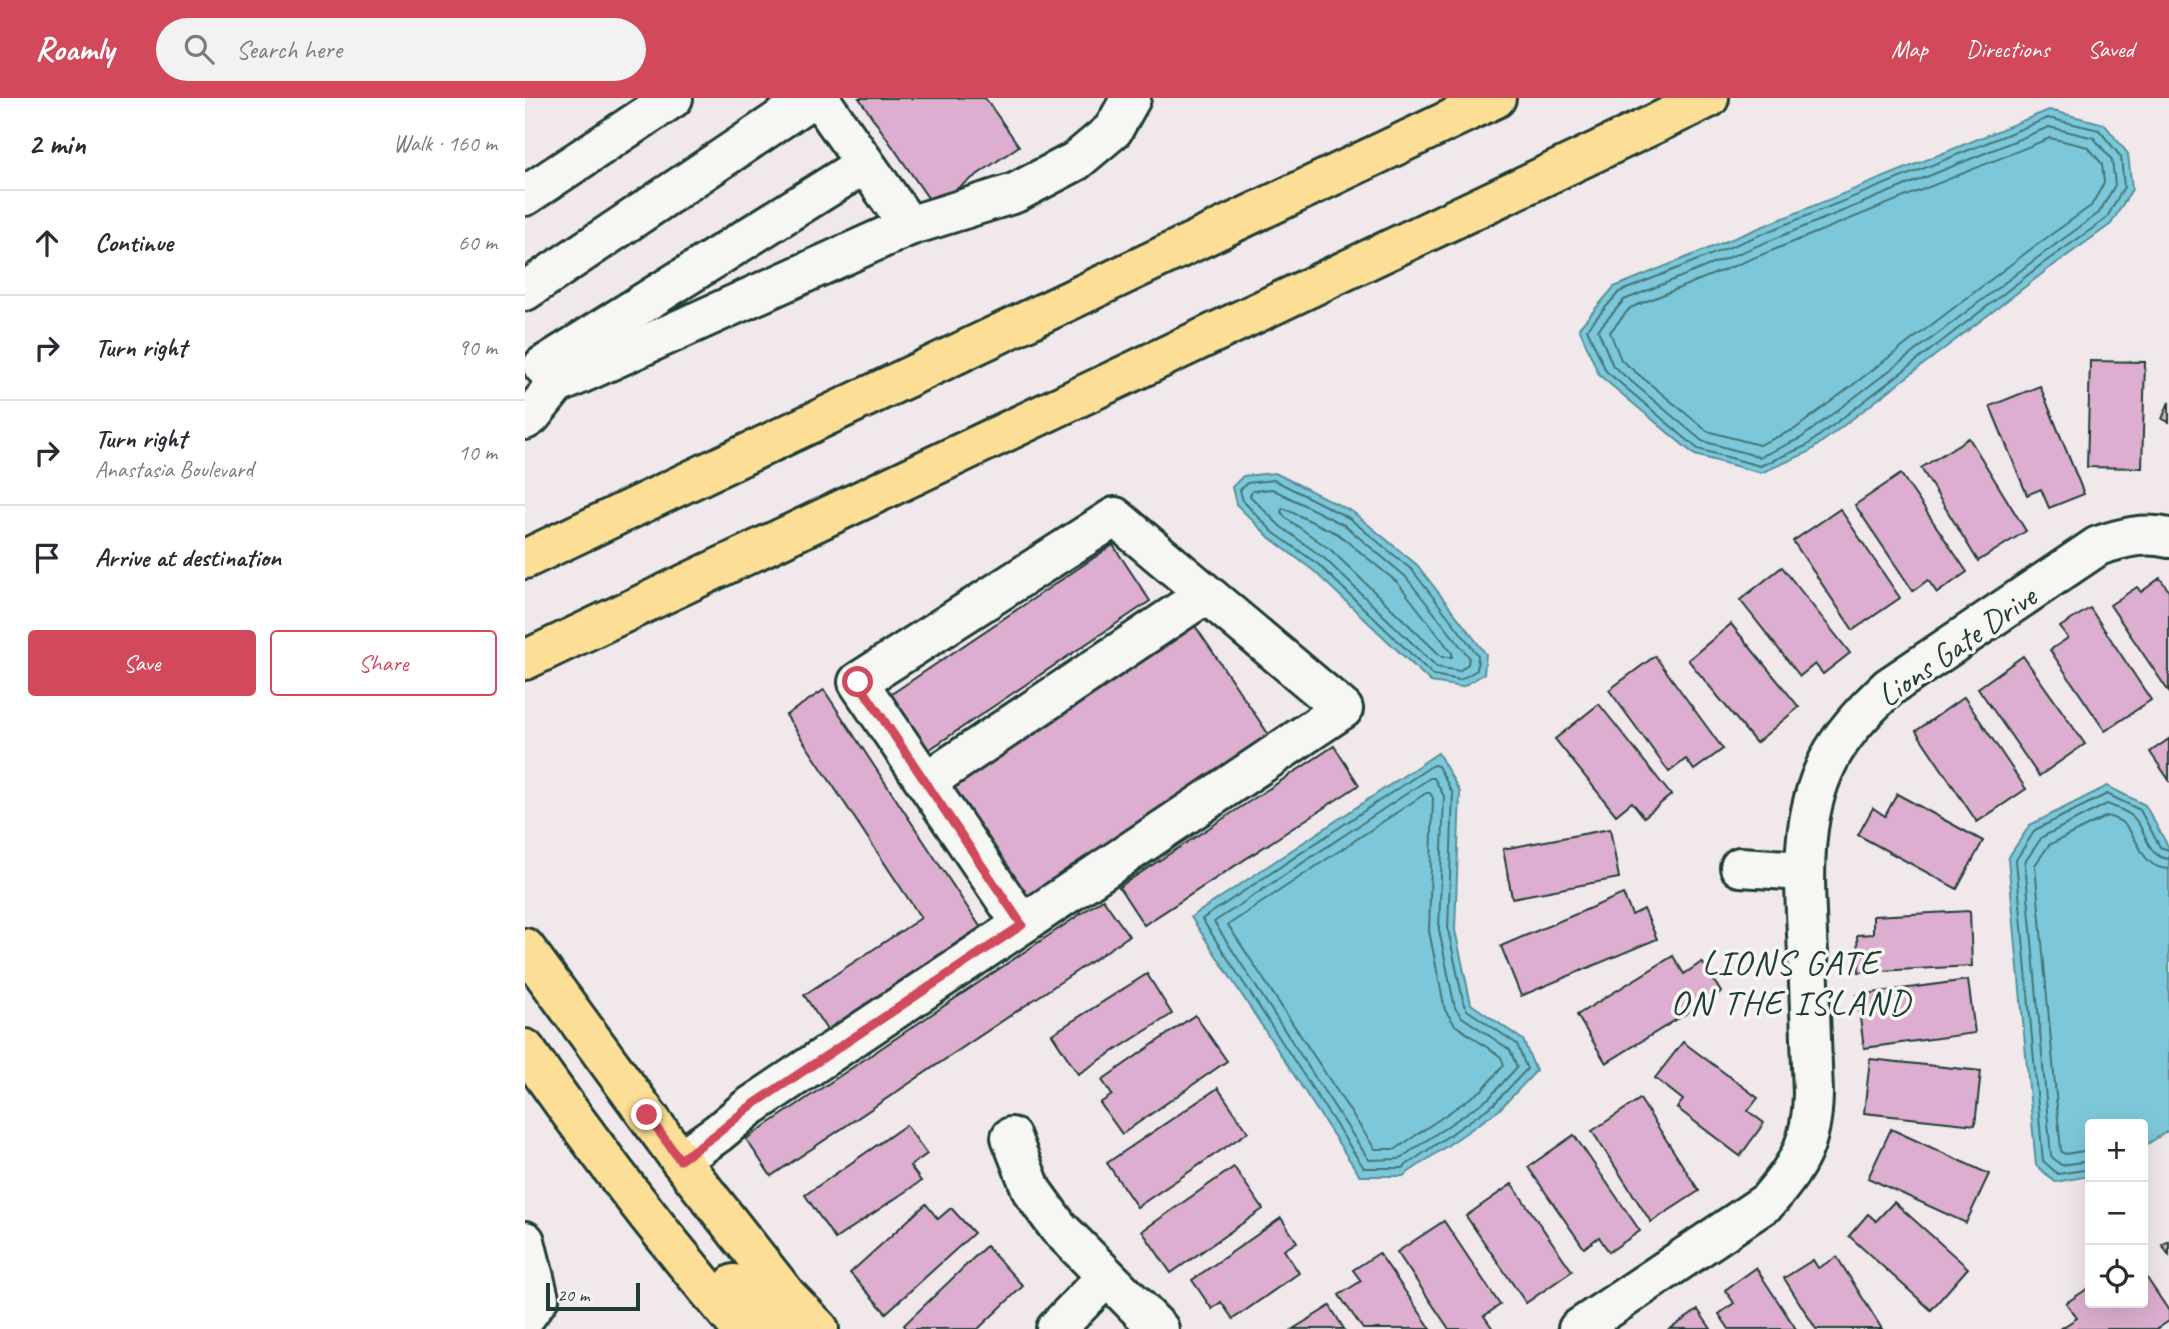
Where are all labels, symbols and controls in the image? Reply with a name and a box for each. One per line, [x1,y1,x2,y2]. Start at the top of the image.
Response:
search box [156,18,646,81]
text: Roamly [35,28,114,70]
icon: search [180,30,218,68]
text: Search here [236,33,342,66]
text: Map [1891,34,1928,64]
text: Directions [1966,34,2049,64]
text: Saved [2087,34,2134,64]
text: 2 min [28,125,85,163]
text: Walk · 160 m [393,129,497,158]
icon: ahead [28,224,66,262]
text: Continue [95,226,173,259]
text: 60 m [458,228,497,257]
icon: right [28,329,66,367]
text: Turn right [95,331,186,364]
text: 90 m [458,333,497,362]
text: Turn right [95,422,186,455]
icon: right [28,434,66,472]
text: 10 m [458,438,497,467]
text: Anastasia Boulevard [95,455,253,484]
icon: arrive [28,539,66,577]
text: Arrive at destination [95,541,281,574]
street label: Lions Gate Drive [1869,574,2046,716]
button: Save [28,630,256,696]
button: Share [270,630,497,696]
route start [842,666,873,697]
district label: LIONS GATE ON THE ISLAND [1671,940,1912,1025]
route end [631,1099,662,1130]
map controls [2085,1119,2148,1308]
button: + [2085,1119,2148,1182]
button: − [2085,1182,2148,1245]
button: locate [2085,1245,2148,1308]
scale bar [546,1280,641,1312]
text: 20 m [557,1283,589,1307]

